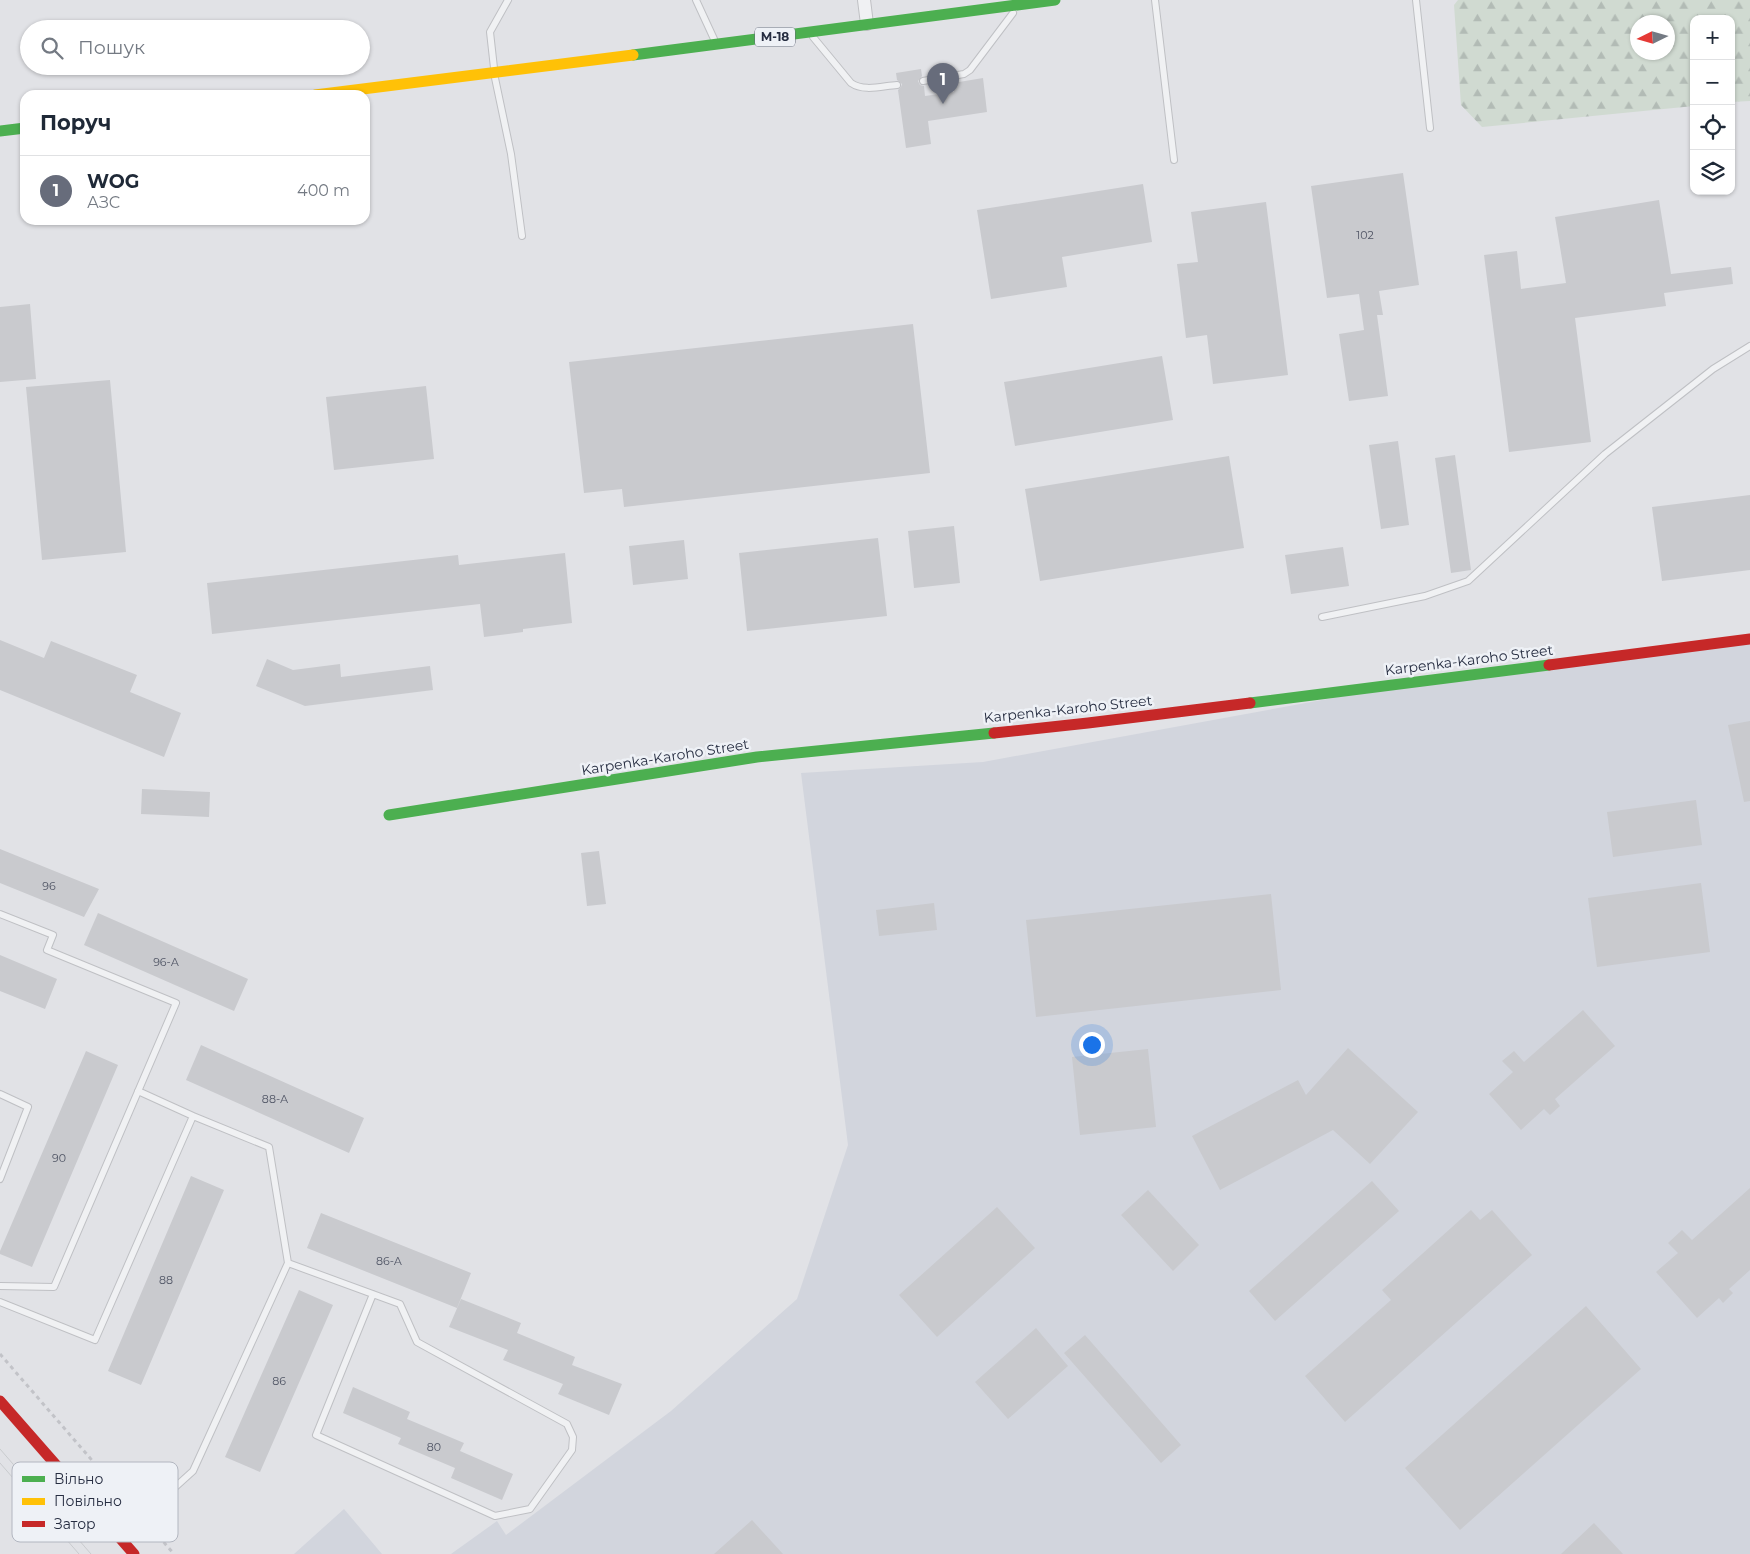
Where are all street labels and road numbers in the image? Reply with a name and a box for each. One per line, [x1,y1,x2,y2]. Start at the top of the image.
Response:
road number: М-18 [755,28,795,46]
street label: Karpenka-Karoho Street [1384,641,1554,679]
street label: Karpenka-Karoho Street [983,691,1153,727]
street label: Karpenka-Karoho Street [580,735,750,779]

